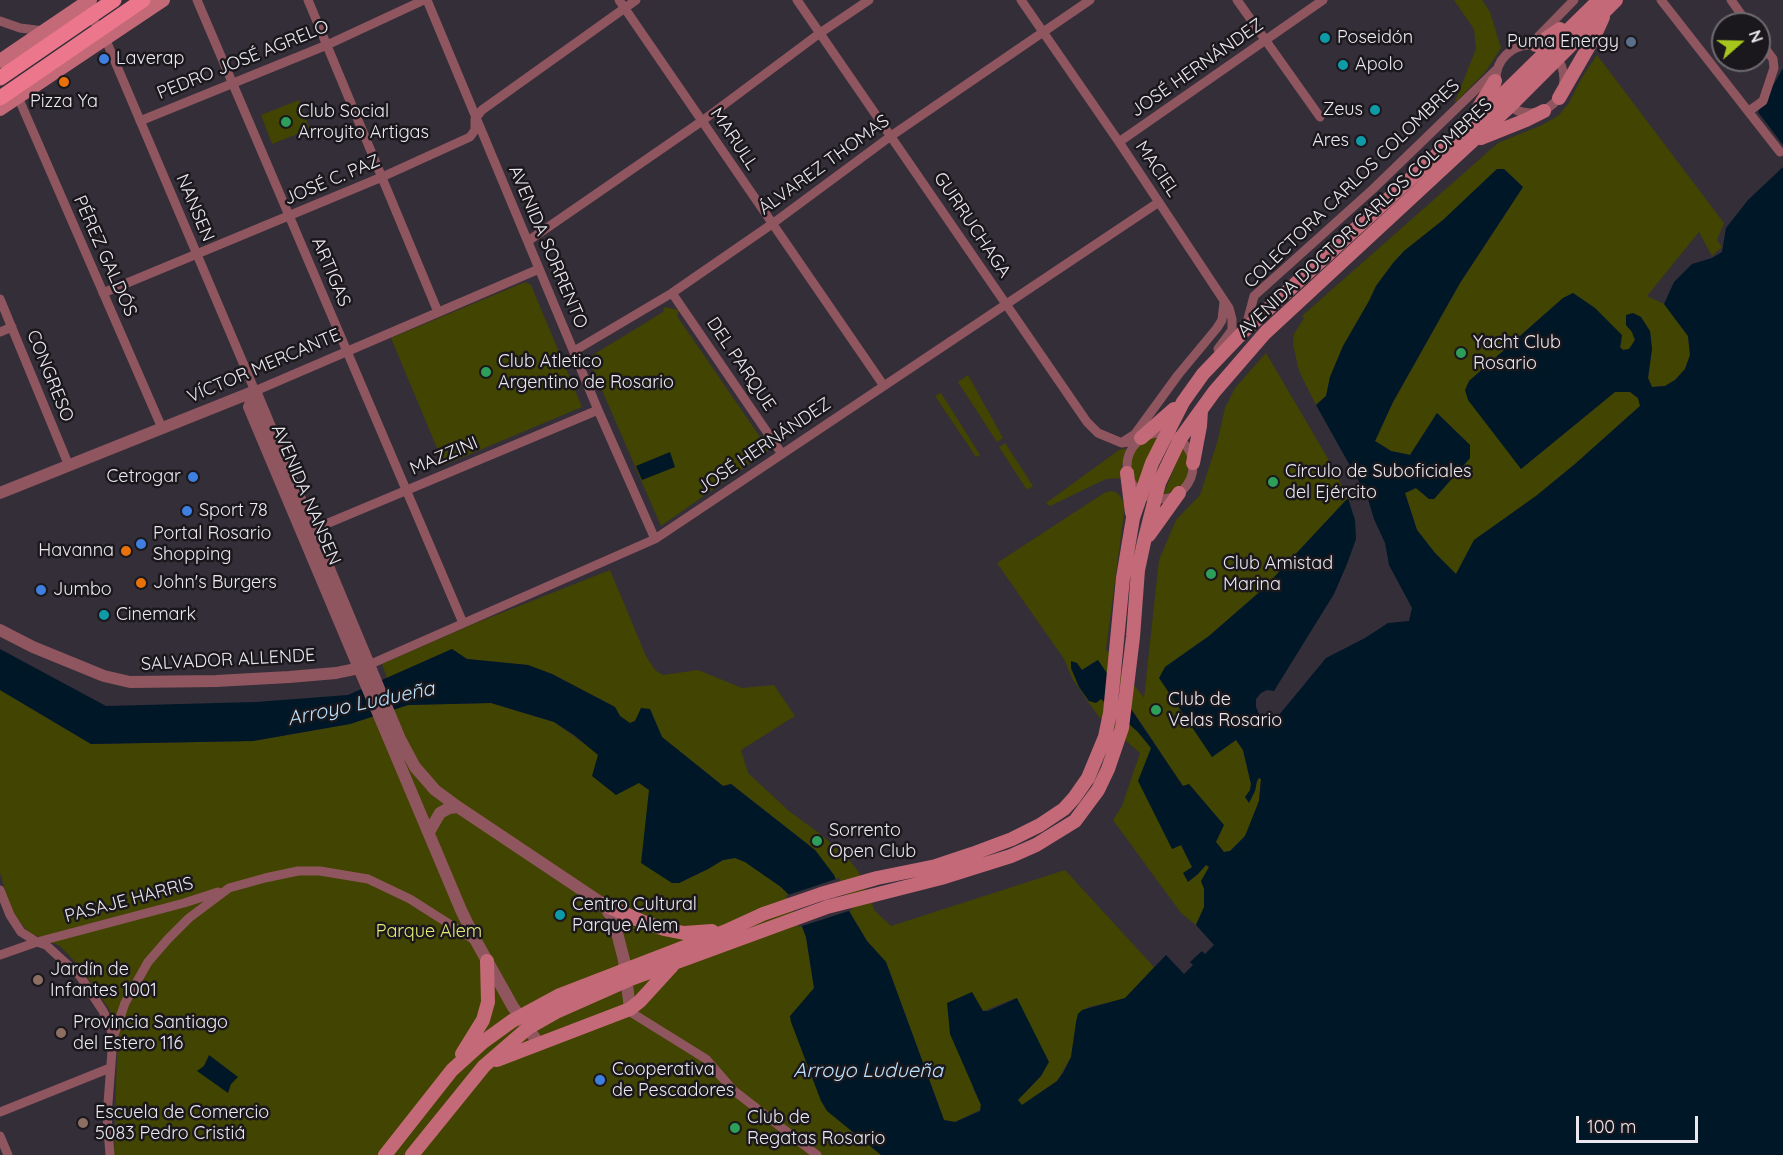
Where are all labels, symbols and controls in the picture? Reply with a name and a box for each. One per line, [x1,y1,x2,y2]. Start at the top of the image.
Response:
north arrow [1711,12,1771,72]
street label: JOSÉ HERNÁNDEZ [1126,14,1268,122]
street label: PEDRO JOSÉ AGRELO [154,16,332,104]
place label: Poseidón [1337,27,1413,49]
text: N [1745,28,1767,45]
marker: Poseidón [1318,31,1332,45]
place label: Puma Energy [1507,31,1619,53]
marker: Puma Energy [1624,35,1638,49]
place label: Laverap [116,48,184,70]
marker: Laverap [97,52,111,66]
place label: Apolo [1355,54,1403,76]
marker: Apolo [1336,58,1350,72]
marker: Pizza Ya [57,75,71,89]
street label: COLECTORA CARLOS COLOMBRES [1240,75,1464,293]
place label: Pizza Ya [30,91,98,113]
street label: AVENIDA DOCTOR CARLOS COLOMBRES [1233,94,1497,342]
place label: Zeus [1323,99,1363,121]
place label: Club Social Arroyito Artigas [298,101,429,144]
marker: Zeus [1368,103,1382,117]
street label: MARULL [705,104,763,174]
street label: ÁLVAREZ THOMAS [754,110,894,220]
marker: Club Social Arroyito Artigas [279,115,293,129]
place label: Ares [1312,130,1349,152]
marker: Ares [1354,134,1368,148]
street label: MACIEL [1131,137,1183,201]
street label: JOSÉ C. PAZ [281,150,383,210]
street label: AVENIDA SORRENTO [504,162,592,332]
street label: GURRUCHAGA [929,168,1015,282]
street label: NANSEN [171,171,219,245]
street label: PÉREZ GALDÓS [69,192,141,320]
street label: ARTIGAS [307,234,355,310]
street label: DEL PARQUE [702,313,780,415]
street label: VÍCTOR MERCANTE [184,324,344,408]
street label: CONGRESO [22,327,78,425]
place label: Yacht Club Rosario [1473,332,1561,374]
marker: Yacht Club Rosario [1454,346,1468,360]
place label: Club Atletico Argentino de Rosario [498,351,674,394]
marker: Club Atletico Argentino de Rosario [479,365,493,379]
street label: JOSÉ HERNÁNDEZ [693,393,835,499]
street label: AVENIDA NANSEN [267,422,345,568]
street label: MAZZINI [407,432,481,480]
place label: Círculo de Suboficiales del Ejército [1285,461,1472,504]
place label: Cetrogar [107,466,181,488]
marker: Cetrogar [186,470,200,484]
marker: Círculo de Suboficiales del Ejército [1266,475,1280,489]
place label: Sport 78 [199,500,268,522]
marker: Sport 78 [180,504,194,518]
place label: Portal Rosario Shopping [153,523,271,566]
marker: Portal Rosario Shopping [134,537,148,551]
place label: Havanna [38,540,114,562]
marker: Havanna [119,544,133,558]
place label: Club Amistad Marina [1223,553,1333,596]
marker: Club Amistad Marina [1204,567,1218,581]
place label: John's Burgers [153,572,277,594]
marker: John's Burgers [134,576,148,590]
place label: Jumbo [53,579,112,601]
marker: Jumbo [34,583,48,597]
place label: Cinemark [116,604,196,626]
marker: Cinemark [97,608,111,622]
street label: SALVADOR ALLENDE [140,645,316,675]
water label: Arroyo Ludueña [285,677,437,731]
place label: Club de Velas Rosario [1168,689,1282,732]
marker: Club de Velas Rosario [1149,703,1163,717]
place label: Sorrento Open Club [829,820,916,862]
marker: Sorrento Open Club [810,834,824,848]
street label: PASAJE HARRIS [62,872,196,928]
place label: Centro Cultural Parque Alem [572,894,697,936]
marker: Centro Cultural Parque Alem [553,908,567,922]
park label: Parque Alem [376,921,482,943]
place label: Jardín de Infantes 1001 [50,959,157,1002]
marker: Jardín de Infantes 1001 [31,973,45,987]
place label: Provincia Santiago del Estero 116 [73,1012,228,1054]
marker: Provincia Santiago del Estero 116 [54,1026,68,1040]
place label: Cooperativa de Pescadores [612,1059,734,1102]
water label: Arroyo Ludueña [793,1059,943,1083]
marker: Cooperativa de Pescadores [593,1073,607,1087]
place label: Escuela de Comercio 5083 Pedro Cristiá [95,1102,269,1144]
scale bar [1579,1104,1700,1142]
place label: Club de Regatas Rosario [747,1107,885,1150]
text: 100 m [1587,1115,1636,1138]
marker: Escuela de Comercio 5083 Pedro Cristiá [76,1116,90,1130]
marker: Club de Regatas Rosario [728,1121,742,1135]

